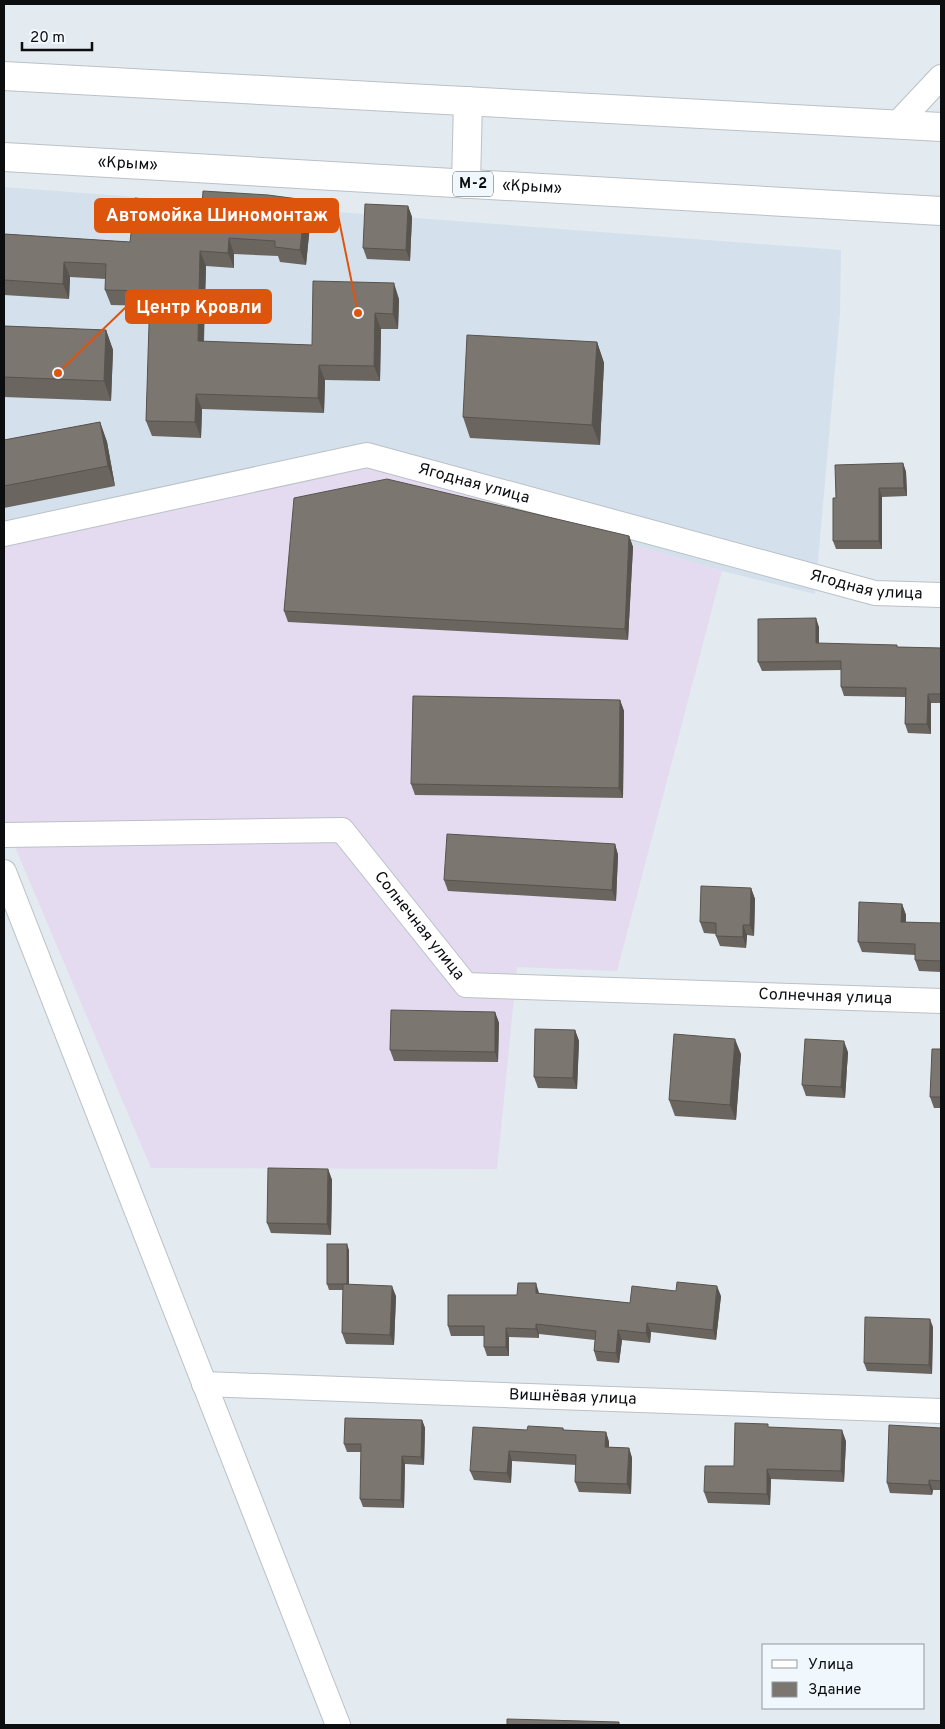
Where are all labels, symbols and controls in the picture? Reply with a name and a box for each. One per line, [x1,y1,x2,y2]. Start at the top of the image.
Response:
scale bar [22,20,92,52]
text: 20 m [30,29,65,48]
street label: «Крым» [97,152,158,176]
road number: М-2 [453,172,493,196]
street label: «Крым» [502,176,563,199]
callout: Автомойка Шиномонтаж [95,199,338,232]
text: Автомойка Шиномонтаж [106,205,328,228]
callout: Центр Кровли [126,290,271,323]
text: Центр Кровли [136,297,262,320]
street label: Ягодная улица [416,459,532,509]
street label: Ягодная улица [807,566,923,604]
street label: Солнечная улица [369,868,468,984]
street label: Солнечная улица [758,985,892,1009]
street label: Вишнёвая улица [509,1385,637,1410]
legend [762,1644,925,1709]
text: Улица [808,1656,853,1675]
text: Здание [808,1681,861,1700]

